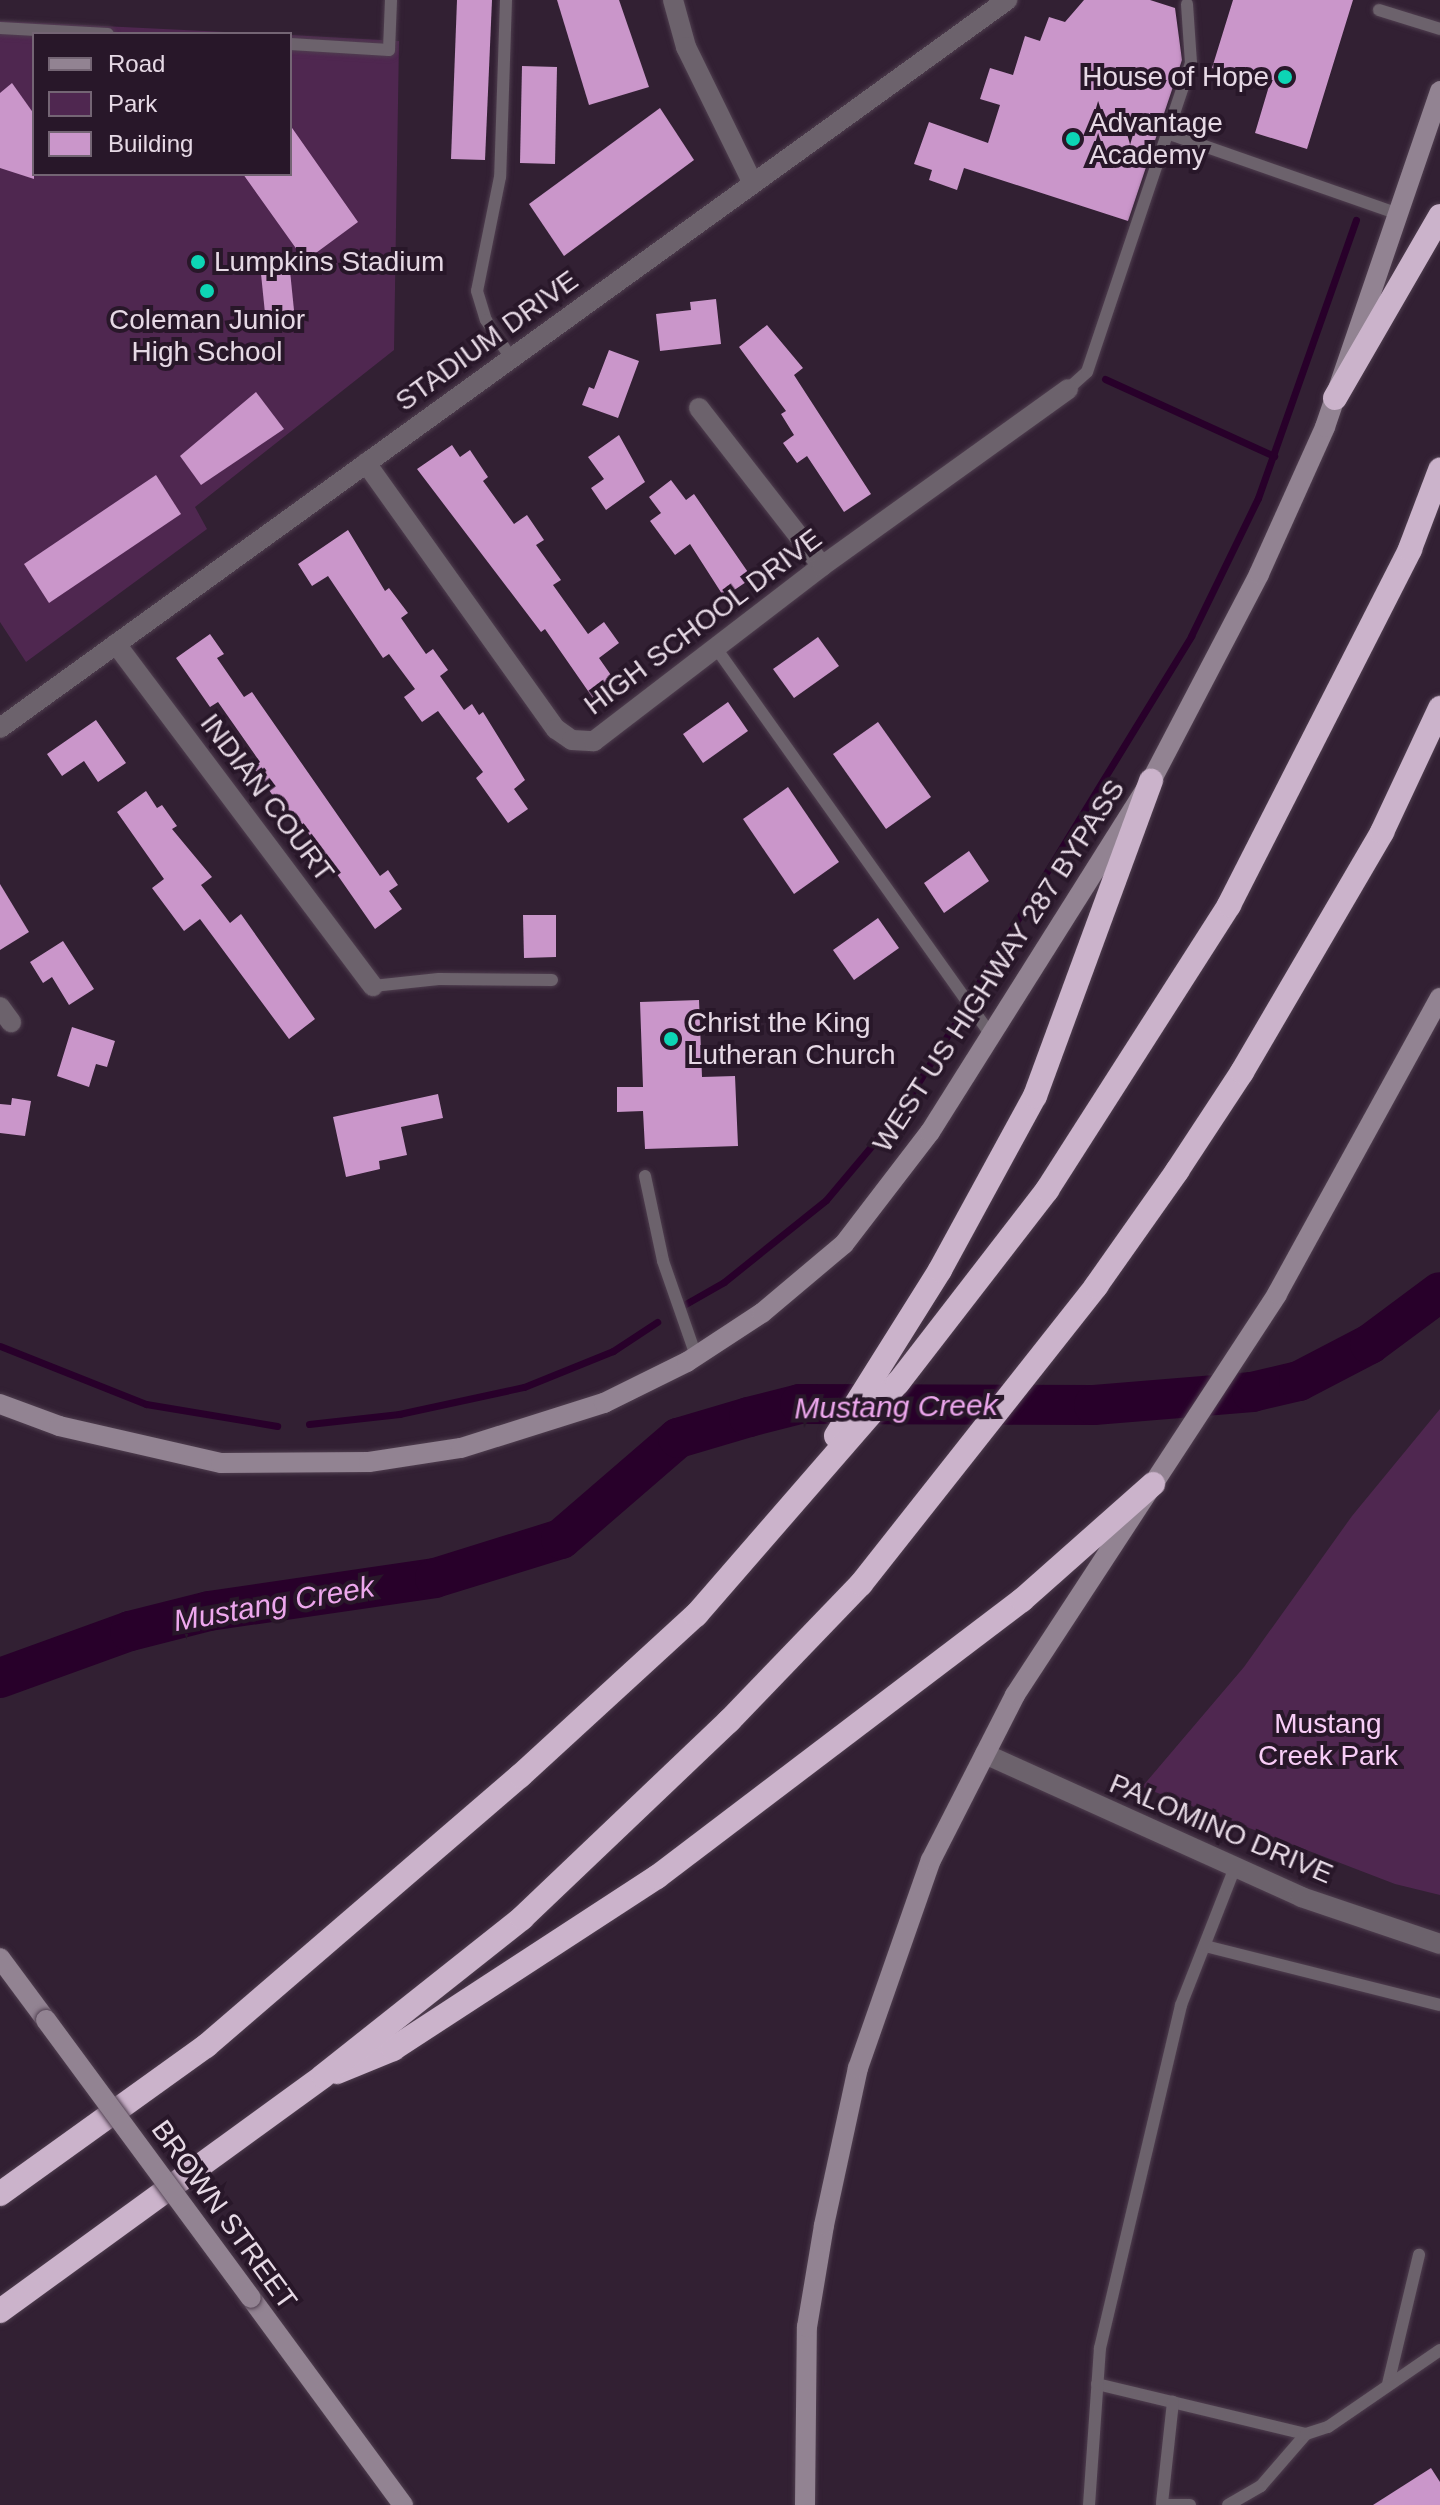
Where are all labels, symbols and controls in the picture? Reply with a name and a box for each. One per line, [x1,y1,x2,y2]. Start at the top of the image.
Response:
legend [32,32,292,176]
text: Road [108,50,165,77]
place label: House of Hope [1082,60,1269,94]
marker: House of Hope [1276,68,1294,86]
text: Park [108,90,157,117]
place label: Advantage Academy [1089,106,1223,172]
text: Building [108,130,193,157]
marker: Advantage Academy [1064,130,1082,148]
place label: Lumpkins Stadium [214,245,444,279]
marker: Lumpkins Stadium [189,253,207,271]
street label: STADIUM DRIVE [389,264,585,418]
marker: Coleman Junior High School [198,282,216,300]
place label: Coleman Junior High School [109,303,305,369]
street label: HIGH SCHOOL DRIVE [577,522,829,722]
street label: INDIAN COURT [193,707,341,889]
street label: WEST US HIGHWAY 287 BYPASS [866,773,1132,1159]
place label: Christ the King Lutheran Church [687,1006,896,1072]
marker: Christ the King Lutheran Church [662,1030,680,1048]
water label: Mustang Creek [794,1387,998,1427]
water label: Mustang Creek [171,1569,377,1639]
park label: Mustang Creek Park [1258,1707,1398,1773]
street label: PALOMINO DRIVE [1104,1767,1338,1891]
street label: BROWN STREET [144,2114,304,2316]

